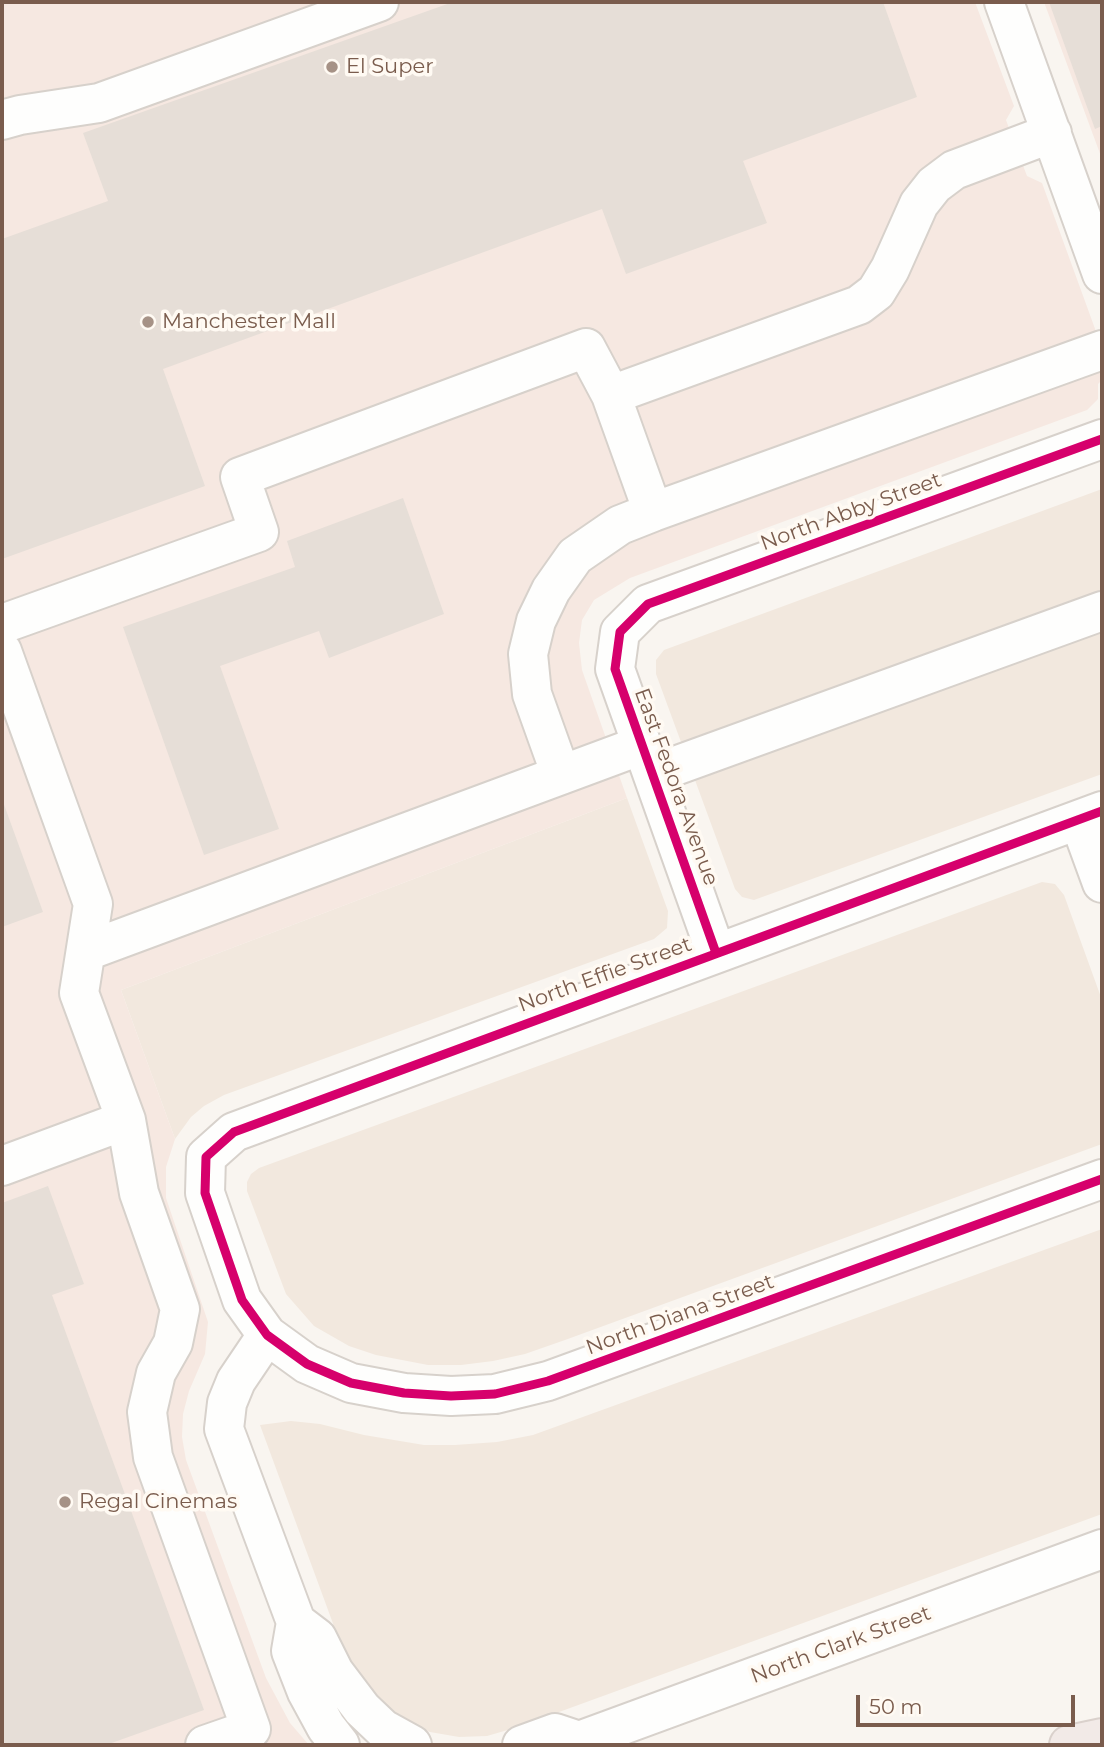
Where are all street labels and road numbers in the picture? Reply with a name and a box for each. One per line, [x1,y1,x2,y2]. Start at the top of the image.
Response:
street label: North Abby Street [757,468,945,556]
street label: East Fedora Avenue [629,685,723,889]
street label: North Effie Street [515,932,695,1018]
street label: North Diana Street [583,1269,777,1361]
street label: North Clark Street [747,1601,935,1689]

